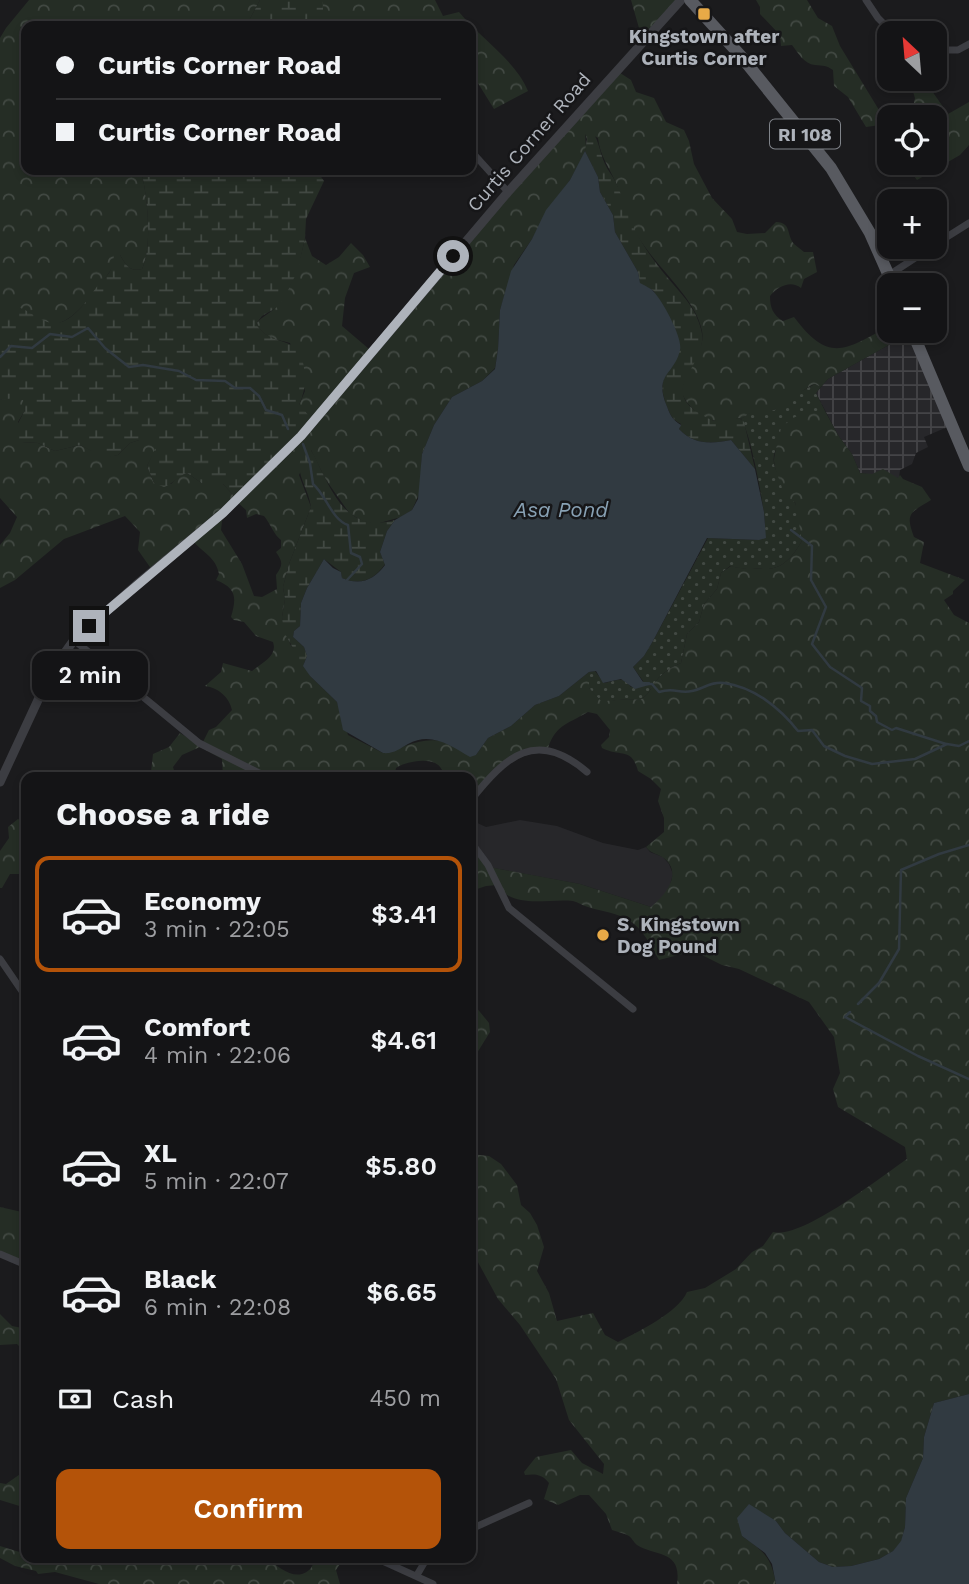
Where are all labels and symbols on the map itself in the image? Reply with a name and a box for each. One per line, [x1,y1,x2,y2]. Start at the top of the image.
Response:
marker: Kingstown after Curtis Corner [696,6,712,22]
north arrow [877,21,947,91]
place label: Kingstown after Curtis Corner [629,25,780,70]
street label: Curtis Corner Road [462,68,596,216]
road number: RI 108 [770,119,840,148]
route start [437,240,469,272]
water label: Asa Pond [513,497,609,522]
route end [73,610,105,642]
callout: 2 min [31,650,147,700]
place label: S. Kingstown Dog Pound [617,913,740,958]
marker: S. Kingstown Dog Pound [595,927,611,943]

